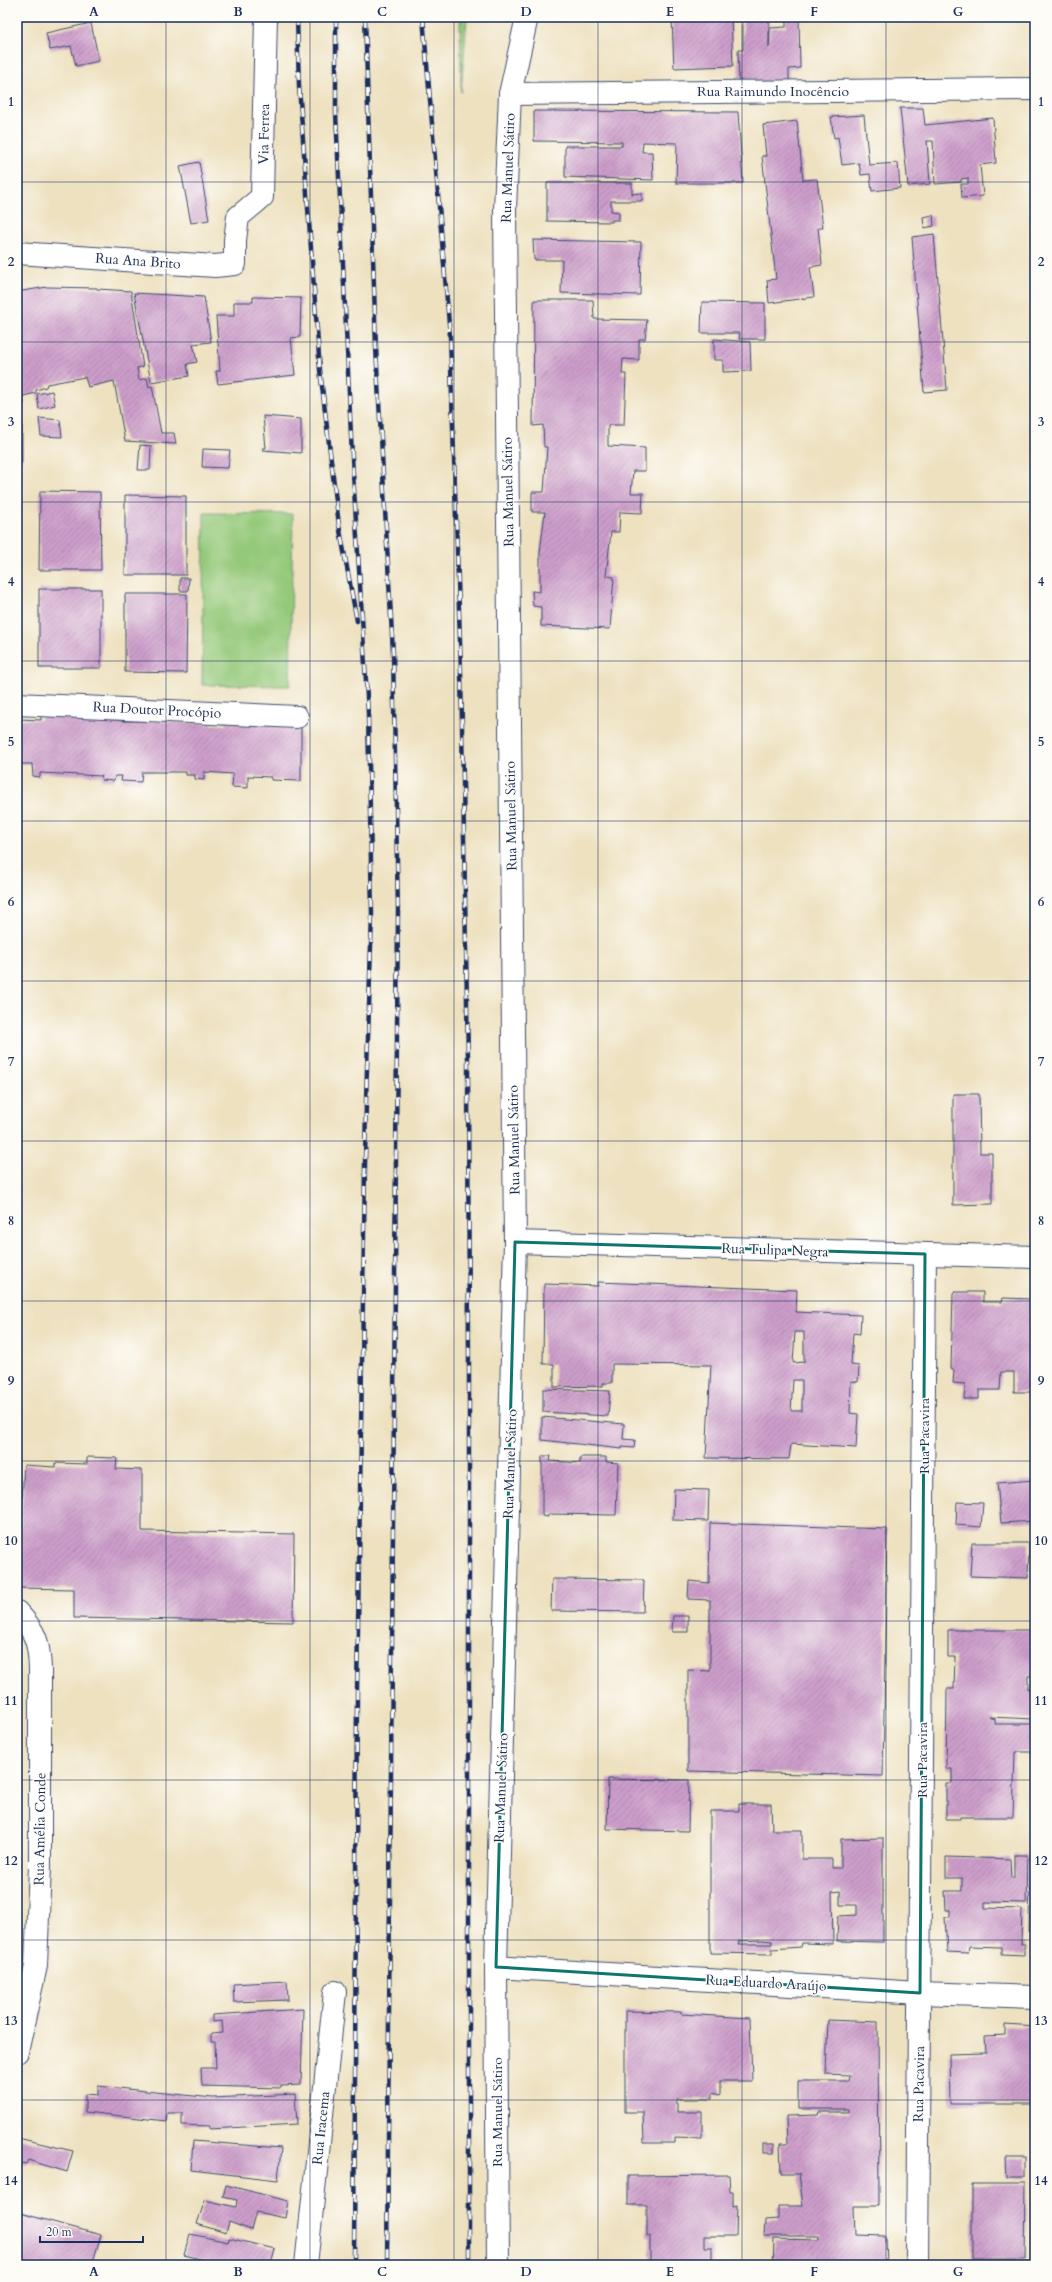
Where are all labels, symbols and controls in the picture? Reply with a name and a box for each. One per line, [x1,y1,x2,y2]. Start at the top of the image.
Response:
text: A [89,3,99,21]
text: B [233,3,243,21]
text: C [377,3,387,21]
text: D [520,3,532,21]
text: E [666,3,674,21]
text: F [810,3,818,21]
text: G [953,3,964,21]
street label: Rua Raimundo Inocêncio [697,82,849,101]
text: 1 [8,93,14,111]
text: 1 [1038,93,1044,111]
street label: Via Ferrea [254,103,274,165]
street label: Rua Manuel Sátiro [497,112,519,223]
street label: Rua Ana Brito [95,249,182,273]
text: 2 [8,253,15,271]
text: 2 [1038,253,1045,271]
text: 3 [8,413,15,431]
text: 3 [1038,413,1045,431]
street label: Rua Manuel Sátiro [498,436,518,547]
text: 4 [8,573,15,591]
text: 4 [1038,573,1045,591]
street label: Rua Doutor Procópio [92,697,222,723]
text: 5 [8,733,14,751]
text: 5 [1038,733,1044,751]
street label: Rua Manuel Sátiro [501,760,521,871]
text: 6 [8,893,15,911]
text: 6 [1038,893,1045,911]
text: 7 [8,1053,15,1071]
text: 7 [1038,1053,1045,1071]
street label: Rua Manuel Sátiro [504,1084,524,1195]
text: 8 [8,1212,14,1230]
text: 8 [1038,1212,1044,1230]
street label: Rua Tulipa Negra [721,1239,829,1261]
text: 9 [8,1372,15,1390]
text: 9 [1038,1372,1045,1390]
street label: Rua Pacavira [915,1398,934,1474]
street label: Rua Manuel Sátiro [499,1408,521,1519]
text: 10 [4,1532,18,1550]
text: 10 [1034,1532,1048,1550]
text: 11 [4,1692,18,1710]
text: 11 [1034,1692,1048,1710]
street label: Rua Pacavira [913,1722,932,1798]
street label: Rua Manuel Sátiro [490,1732,512,1843]
street label: Rua Amélia Conde [30,1772,50,1886]
text: 12 [4,1852,18,1870]
text: 12 [1034,1852,1048,1870]
street label: Rua Eduardo Araújo [705,1970,827,1996]
text: 13 [4,2012,18,2030]
text: 13 [1034,2012,1048,2030]
street label: Rua Pacavira [909,2046,929,2122]
street label: Rua Manuel Sátiro [488,2057,507,2167]
street label: Rua Iracema [308,2090,334,2166]
text: 14 [4,2172,18,2190]
text: 14 [1034,2172,1048,2190]
scale bar [40,2218,143,2244]
text: 20 m [46,2224,73,2240]
text: A [89,2263,99,2281]
text: B [233,2263,243,2281]
text: C [377,2263,387,2281]
text: D [520,2263,532,2281]
text: E [666,2263,674,2281]
text: F [810,2263,818,2281]
text: G [953,2263,964,2281]

